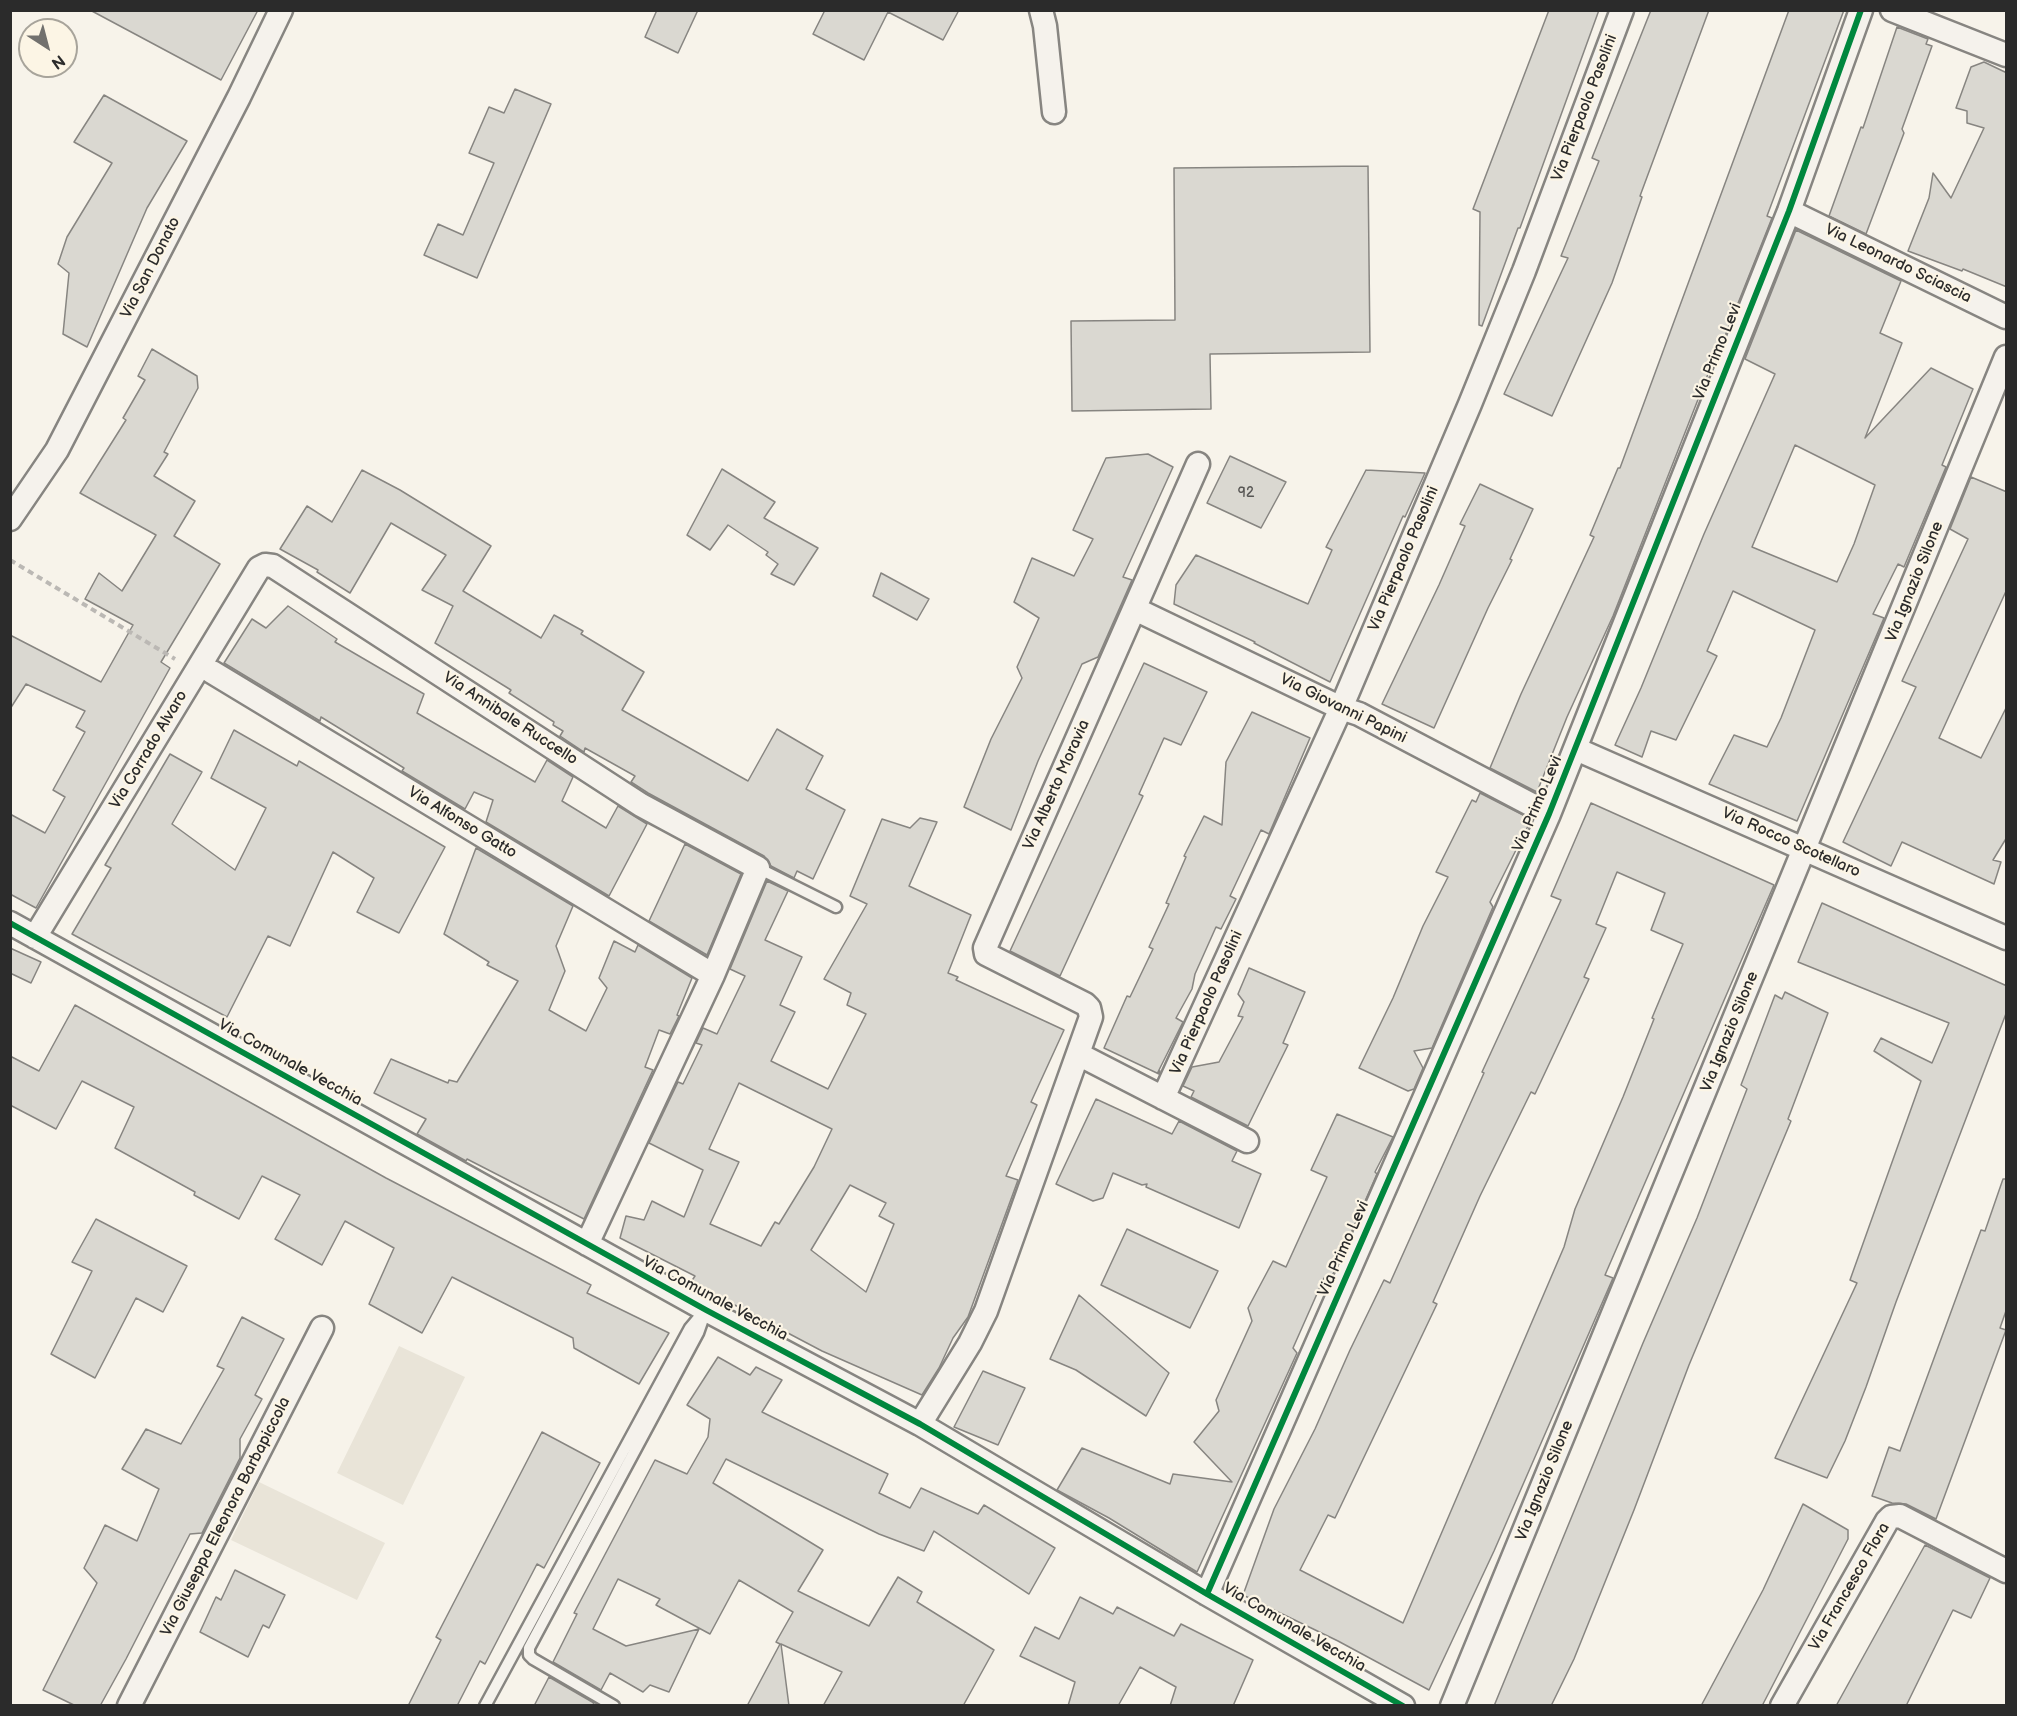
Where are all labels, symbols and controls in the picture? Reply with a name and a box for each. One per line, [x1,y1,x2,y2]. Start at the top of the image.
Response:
north arrow [18,18,78,78]
street label: Via Pierpaolo Pasolini [1548,32,1622,184]
text: N [47,50,68,73]
street label: Via San Donato [117,214,185,322]
street label: Via Leonardo Sciascia [1822,220,1974,308]
street label: Via Primo Levi [1690,301,1746,403]
street label: Via Pierpaolo Pasolini [1365,483,1443,635]
house number: 92 [1238,485,1254,501]
street label: Via Ignazio Silone [1882,519,1948,645]
street label: Via Annibale Ruccello [439,668,581,770]
street label: Via Giovanni Papini [1276,670,1410,748]
street label: Via Corrado Alvaro [106,687,192,813]
street label: Via Alberto Moravia [1020,717,1094,853]
street label: Via Primo Levi [1509,753,1567,855]
street label: Via Alfonso Gatto [404,783,520,863]
street label: Via Rocco Scotellaro [1719,804,1863,882]
street label: Via Pierpaolo Pasolini [1167,928,1247,1078]
street label: Via Ignazio Silone [1697,969,1763,1095]
street label: Via Comunale Vecchia [215,1015,365,1111]
street label: Via Primo Levi [1314,1198,1374,1300]
street label: Via Comunale Vecchia [639,1253,791,1345]
street label: Via Giuseppa Eleonora Barbapiccola [157,1394,295,1640]
street label: Via Ignazio Silone [1512,1418,1578,1544]
street label: Via Francesco Flora [1806,1520,1894,1654]
street label: Via Comunale Vecchia [1219,1579,1369,1677]

